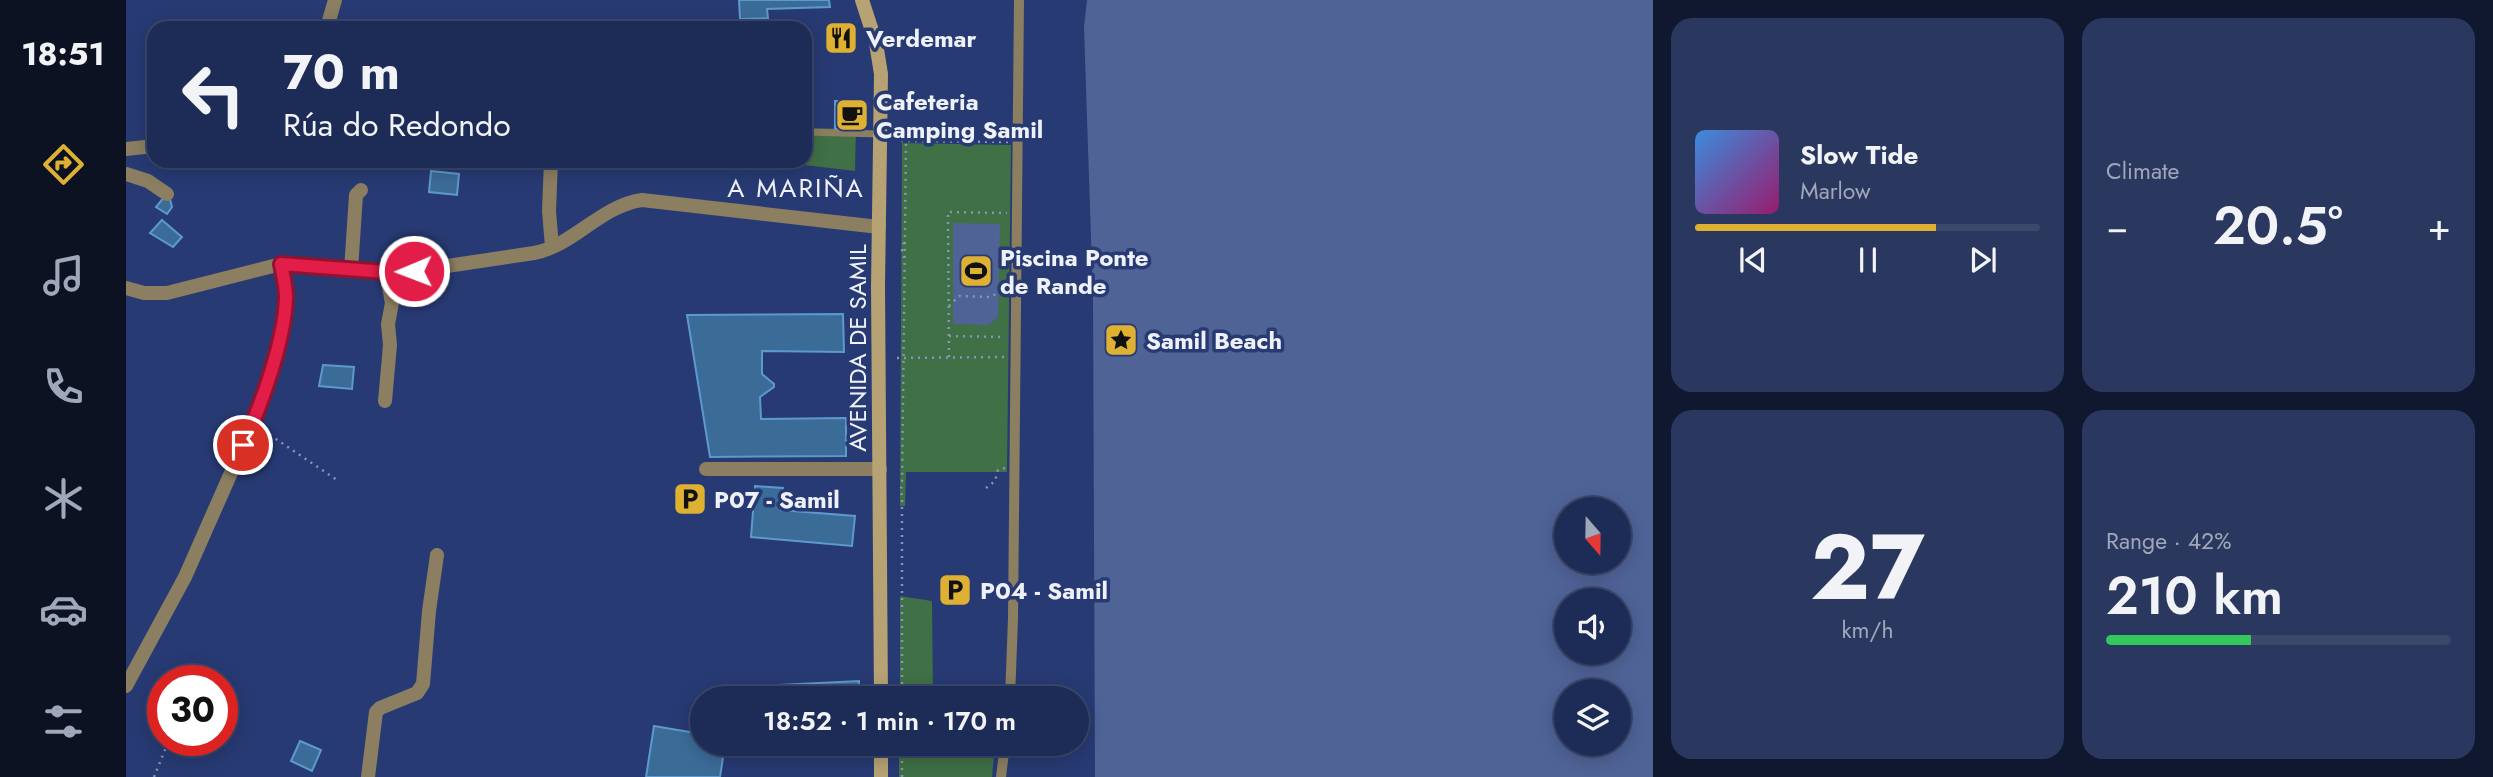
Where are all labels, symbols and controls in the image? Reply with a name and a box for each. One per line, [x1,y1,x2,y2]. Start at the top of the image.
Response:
restaurant icon: Verdemar [822,19,860,57]
place label: Verdemar [865,21,977,56]
text: 18:51 [21,31,105,77]
text: 70 m [283,37,400,107]
icon: left [168,49,259,140]
place label: Cafeteria Camping Samil [876,84,1043,147]
cafe icon: Cafeteria Camping Samil [833,96,871,134]
text: Rúa do Redondo [283,102,511,148]
text: Slow Tide [1800,136,1919,174]
icon: directions [39,140,88,189]
text: Climate [2106,154,2179,188]
district label: A MARIÑA [727,169,865,207]
text: Marlow [1800,174,1871,208]
text: 20.5° [2213,188,2343,264]
text: − [2106,199,2128,254]
text: + [2428,199,2451,254]
position arrow [377,234,451,308]
place label: Piscina Ponte de Rande [1000,240,1149,303]
icon: previous [1734,241,1772,279]
icon: pause [1849,241,1887,279]
icon: next [1964,241,2002,279]
street label: AVENIDA DE SAMIL [840,244,875,452]
icon: music [39,251,88,300]
sports icon: Piscina Ponte de Rande [957,252,995,290]
place icon: Samil Beach [1102,321,1140,359]
place label: Samil Beach [1146,323,1282,358]
icon: phone [39,362,88,411]
pin [213,415,273,475]
icon: arrive [224,426,262,464]
icon: climate [39,474,88,523]
parking icon: P07 - Samil [671,480,709,518]
place label: P07 - Samil [714,482,840,517]
north arrow [1554,497,1631,574]
map controls [1554,497,1631,756]
text: 27 [1810,502,1925,633]
text: Range · 42% [2106,524,2231,558]
text: 210 km [2106,558,2283,634]
parking icon: P04 - Samil [936,571,974,609]
place label: P04 - Samil [980,573,1108,608]
icon: car [39,585,88,634]
button: sound [1554,588,1631,665]
text: km/h [1842,613,1893,647]
speed limit sign: 30 [147,665,238,756]
button: layers [1554,679,1631,756]
icon: filters [39,697,88,746]
text: 18:52 · 1 min · 170 m [763,702,1016,740]

